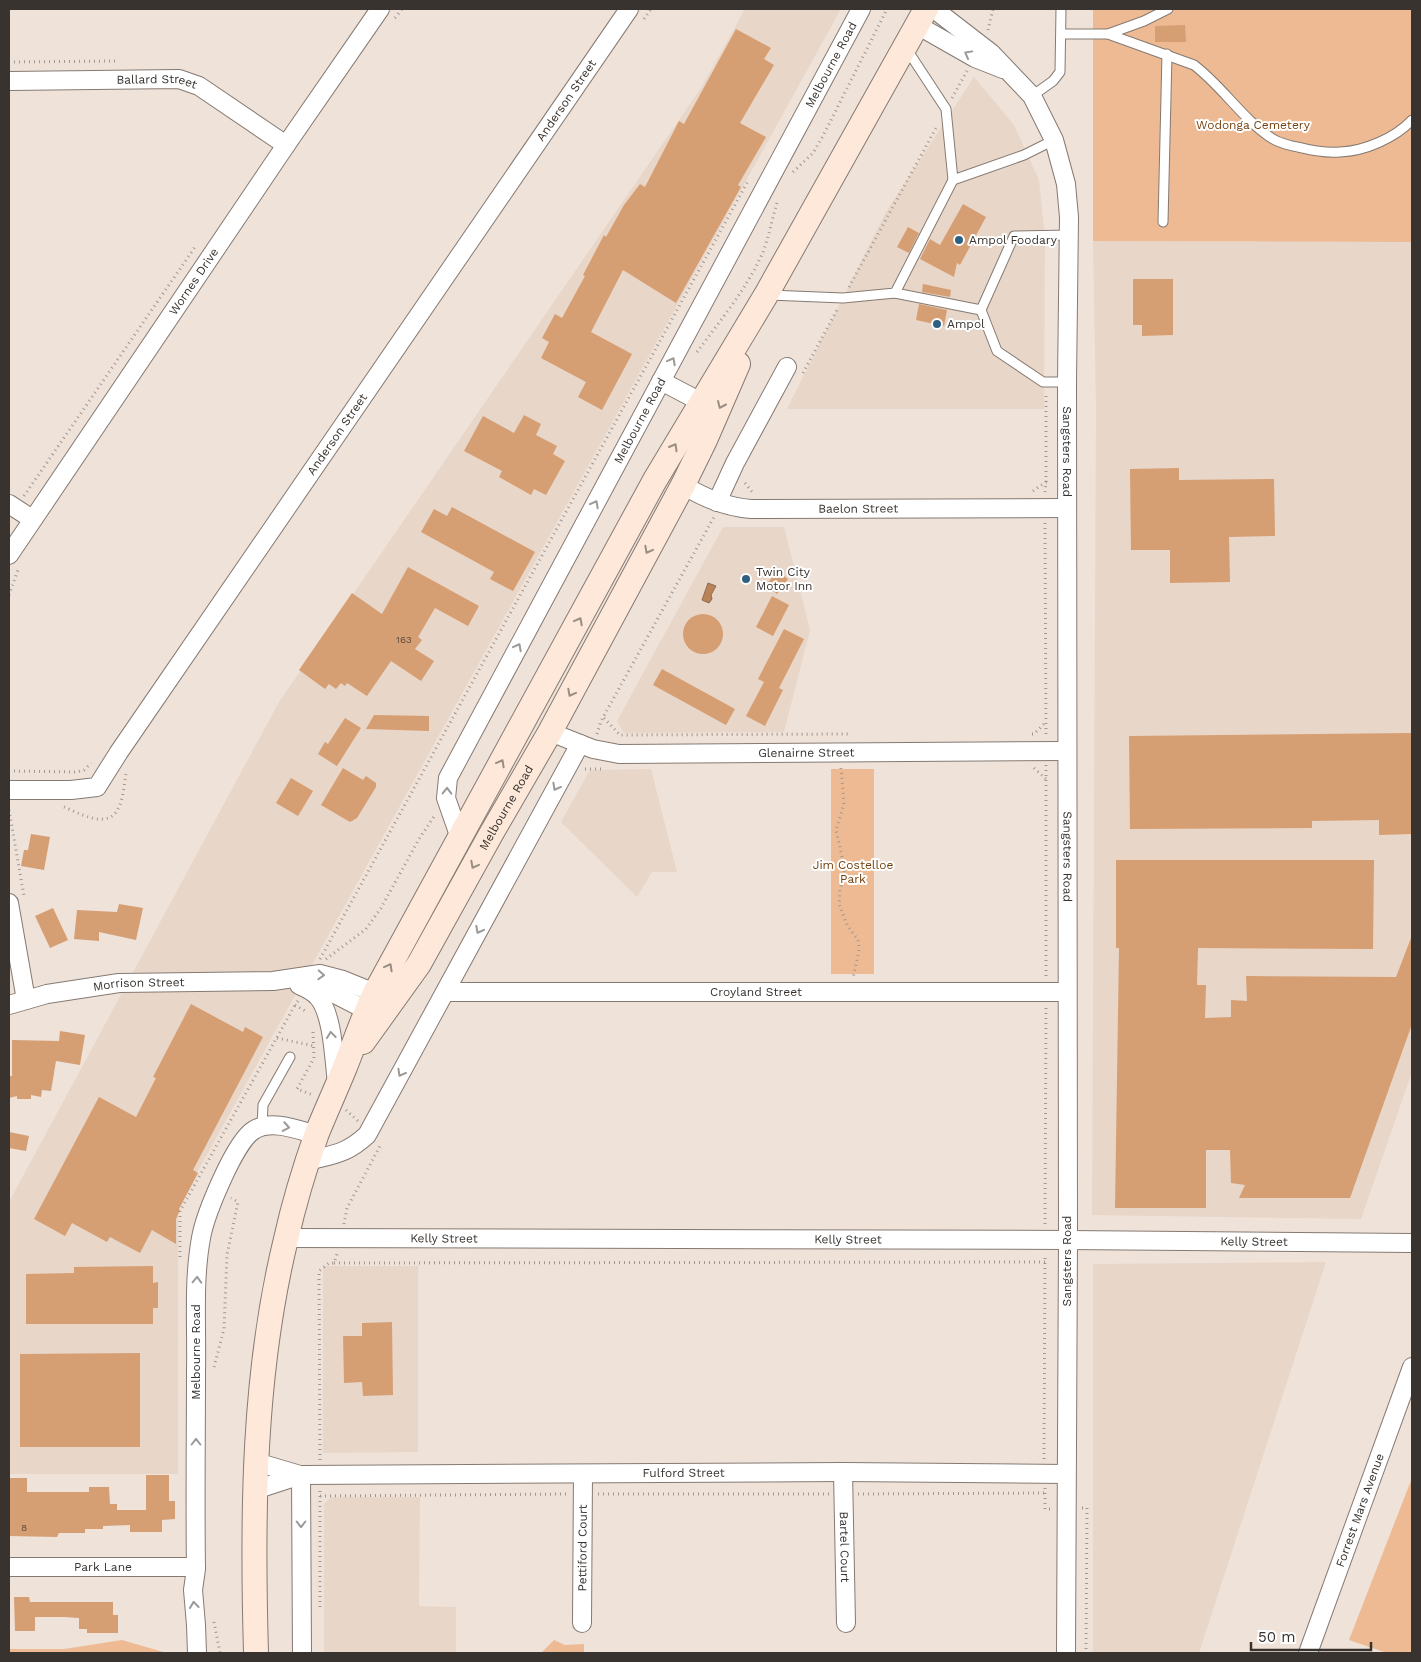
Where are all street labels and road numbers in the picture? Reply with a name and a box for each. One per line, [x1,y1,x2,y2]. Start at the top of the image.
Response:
street label: Melbourne Road [802,19,860,110]
street label: Anderson Street [533,57,599,144]
street label: Ballard Street [116,72,199,92]
street label: Wornes Drive [166,245,221,318]
street label: Melbourne Road [611,375,669,466]
street label: Anderson Street [304,391,370,478]
street label: Sangsters Road [1060,406,1074,497]
street label: Baelon Street [818,502,898,516]
street label: Glenairne Street [758,745,854,760]
street label: Melbourne Road [476,763,536,853]
street label: Sangsters Road [1061,811,1075,902]
street label: Morrison Street [92,975,184,994]
street label: Croyland Street [710,985,802,999]
street label: Sangsters Road [1060,1216,1074,1306]
street label: Kelly Street [410,1231,478,1245]
street label: Kelly Street [814,1232,882,1247]
street label: Kelly Street [1220,1234,1288,1249]
street label: Melbourne Road [189,1304,203,1400]
street label: Forrest Mars Avenue [1333,1451,1387,1569]
street label: Fulford Street [642,1466,725,1480]
street label: Pettiford Court [575,1504,590,1592]
street label: Bartel Court [837,1511,852,1583]
street label: Park Lane [74,1560,132,1574]

